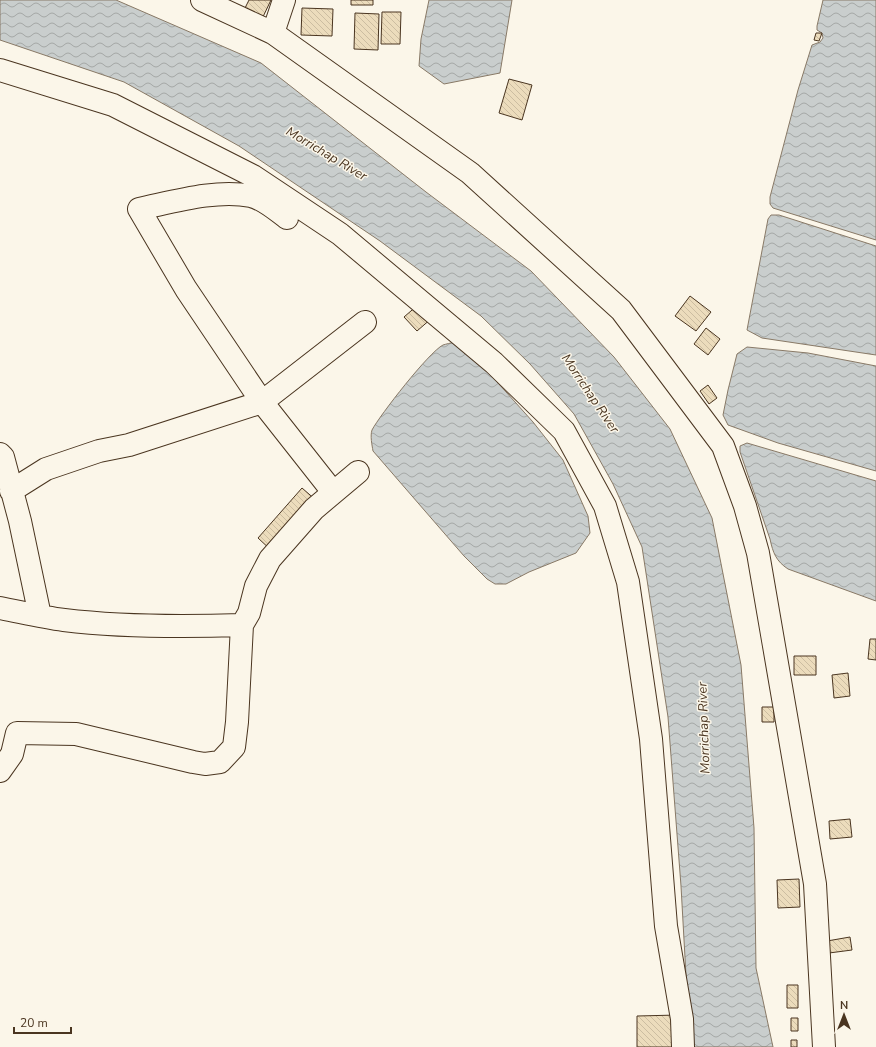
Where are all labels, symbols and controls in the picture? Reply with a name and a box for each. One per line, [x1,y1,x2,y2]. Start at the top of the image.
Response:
water label: Morrichap River [283,123,371,185]
water label: Morrichap River [557,350,623,437]
water label: Morrichap River [693,681,715,774]
north arrow [824,995,864,1035]
text: N [840,998,848,1013]
scale bar [14,1009,71,1035]
text: 20 m [20,1015,48,1031]

